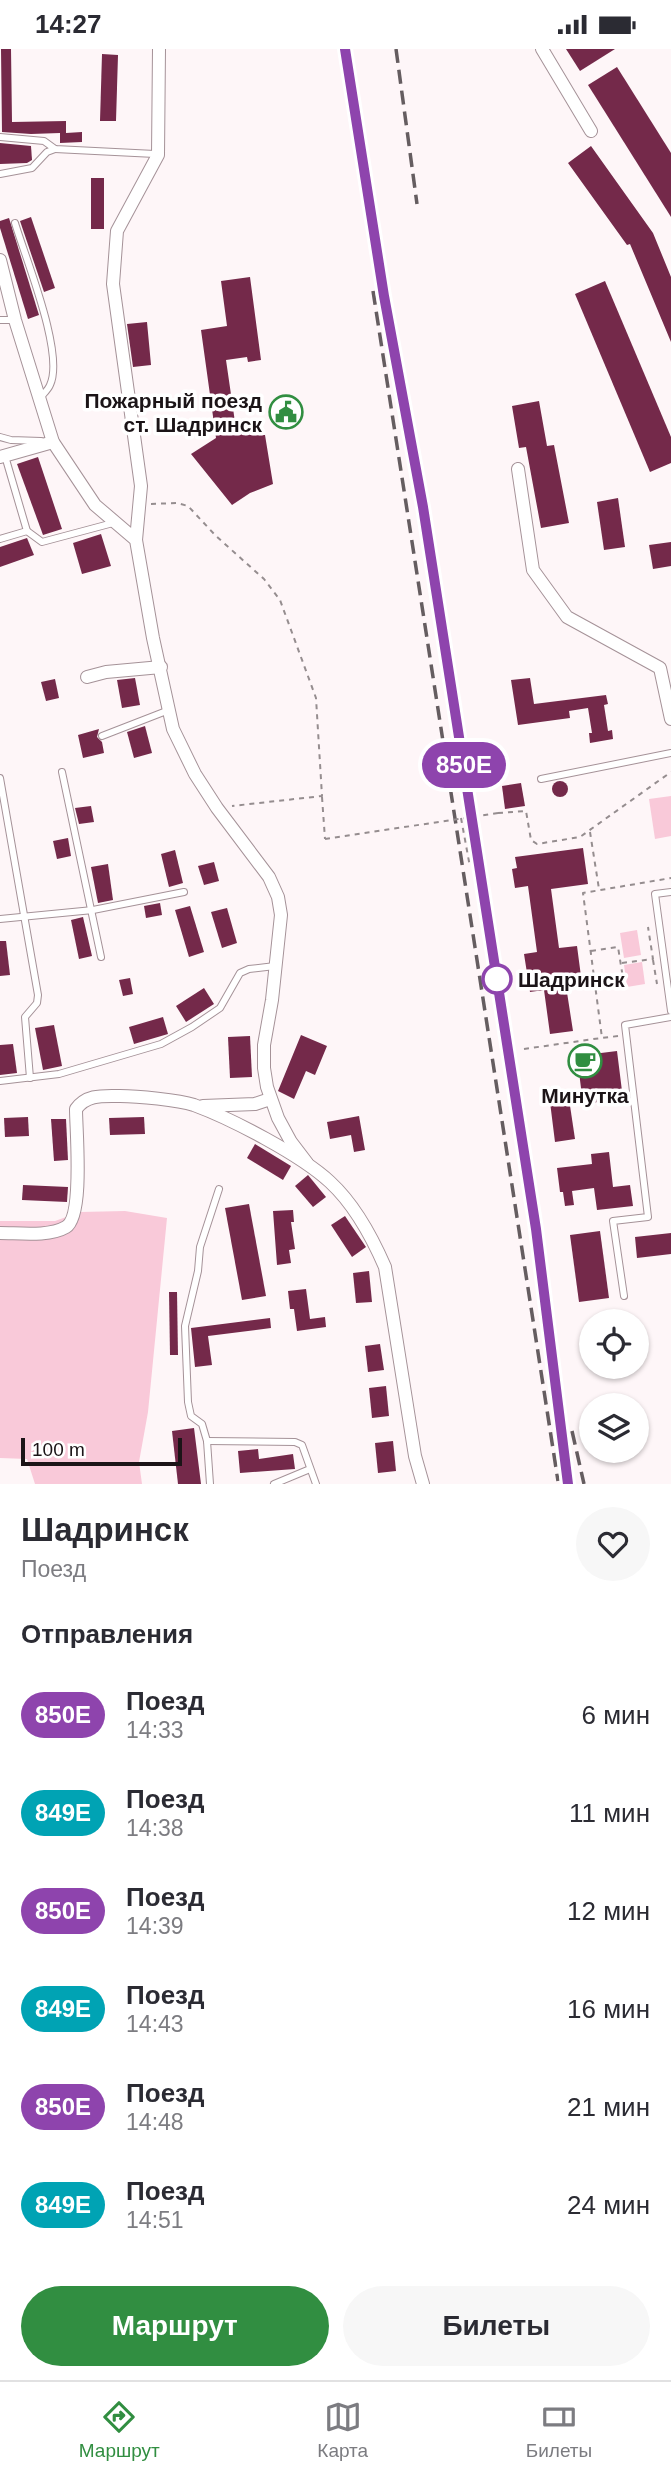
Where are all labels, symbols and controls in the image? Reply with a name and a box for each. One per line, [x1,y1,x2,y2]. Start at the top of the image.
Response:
text: 14:27 [35,9,102,39]
place label: Пожарный поезд ст. Шадринск [84,389,262,436]
public building icon: Пожарный поезд ст. Шадринск [267,393,305,431]
line badge: 850Е [415,742,513,788]
text: 850Е [436,751,492,778]
marker: Шадринск [482,964,512,994]
place label: Шадринск [518,968,625,991]
cafe icon: Минутка [566,1042,604,1080]
place label: Минутка [541,1084,629,1107]
map controls [579,1309,649,1463]
button: locate [579,1309,649,1379]
button: layers [579,1393,649,1463]
scale bar [21,1435,182,1467]
text: 100 m [32,1439,85,1460]
button: heart [576,1507,650,1581]
text: Шадринск [21,1511,189,1548]
text: Поезд [21,1556,86,1582]
text: Отправления [21,1619,193,1649]
text: Поезд [126,1686,205,1716]
text: 6 мин [582,1700,650,1730]
text: 850Е [35,1701,91,1728]
text: 14:33 [126,1717,184,1743]
text: Поезд [126,1784,205,1814]
text: 11 мин [569,1798,650,1828]
text: 849Е [35,1799,91,1826]
text: 14:38 [126,1815,184,1841]
text: Поезд [126,1882,205,1912]
text: 12 мин [567,1896,650,1926]
text: 850Е [35,1897,91,1924]
text: 14:39 [126,1913,184,1939]
text: Поезд [126,1980,205,2010]
text: 16 мин [567,1994,650,2024]
text: 849Е [35,1995,91,2022]
text: 14:43 [126,2011,184,2037]
text: Поезд [126,2078,205,2108]
text: 21 мин [567,2092,650,2122]
text: 850Е [35,2093,91,2120]
text: 14:48 [126,2109,184,2135]
text: Поезд [126,2176,205,2206]
text: 24 мин [567,2190,650,2220]
text: 849Е [35,2191,91,2218]
text: 14:51 [126,2207,184,2233]
button: Маршрут [21,2286,329,2366]
button: Билеты [343,2286,650,2366]
tab: Маршрут [79,2398,160,2462]
tab: Карта [317,2398,368,2462]
tab: Билеты [526,2398,592,2462]

